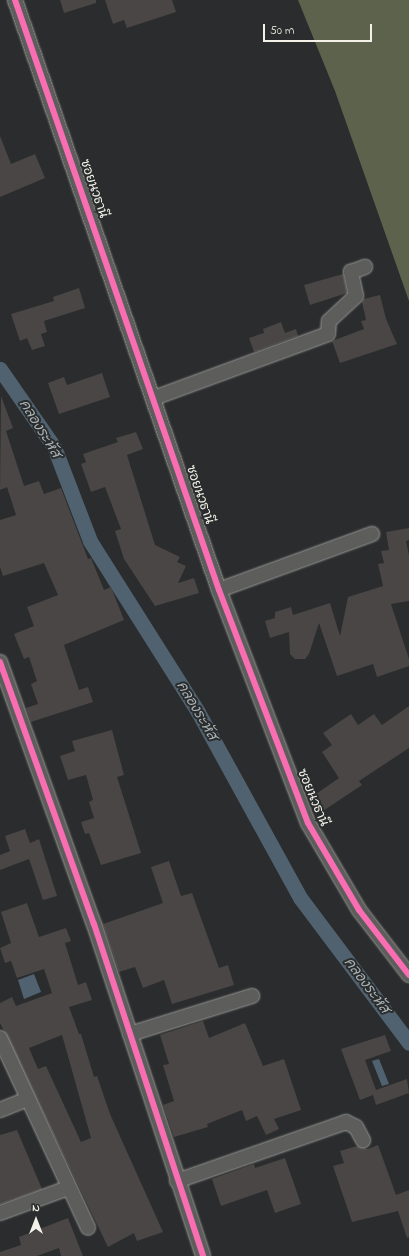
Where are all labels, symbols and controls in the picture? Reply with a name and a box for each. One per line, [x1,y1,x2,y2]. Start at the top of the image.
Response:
scale bar [265,16,374,42]
text: 50 m [270,22,294,40]
street label: ซอยนวธานี [76,158,110,220]
water label: คลองระหัส [15,397,63,461]
street label: ซอยนวธานี [182,464,216,526]
water label: คลองระหัส [172,679,220,743]
street label: ซอยนวธานี [293,767,331,829]
water label: คลองระหัส [340,955,392,1017]
north arrow [16,1200,56,1240]
text: N [32,1200,40,1216]

